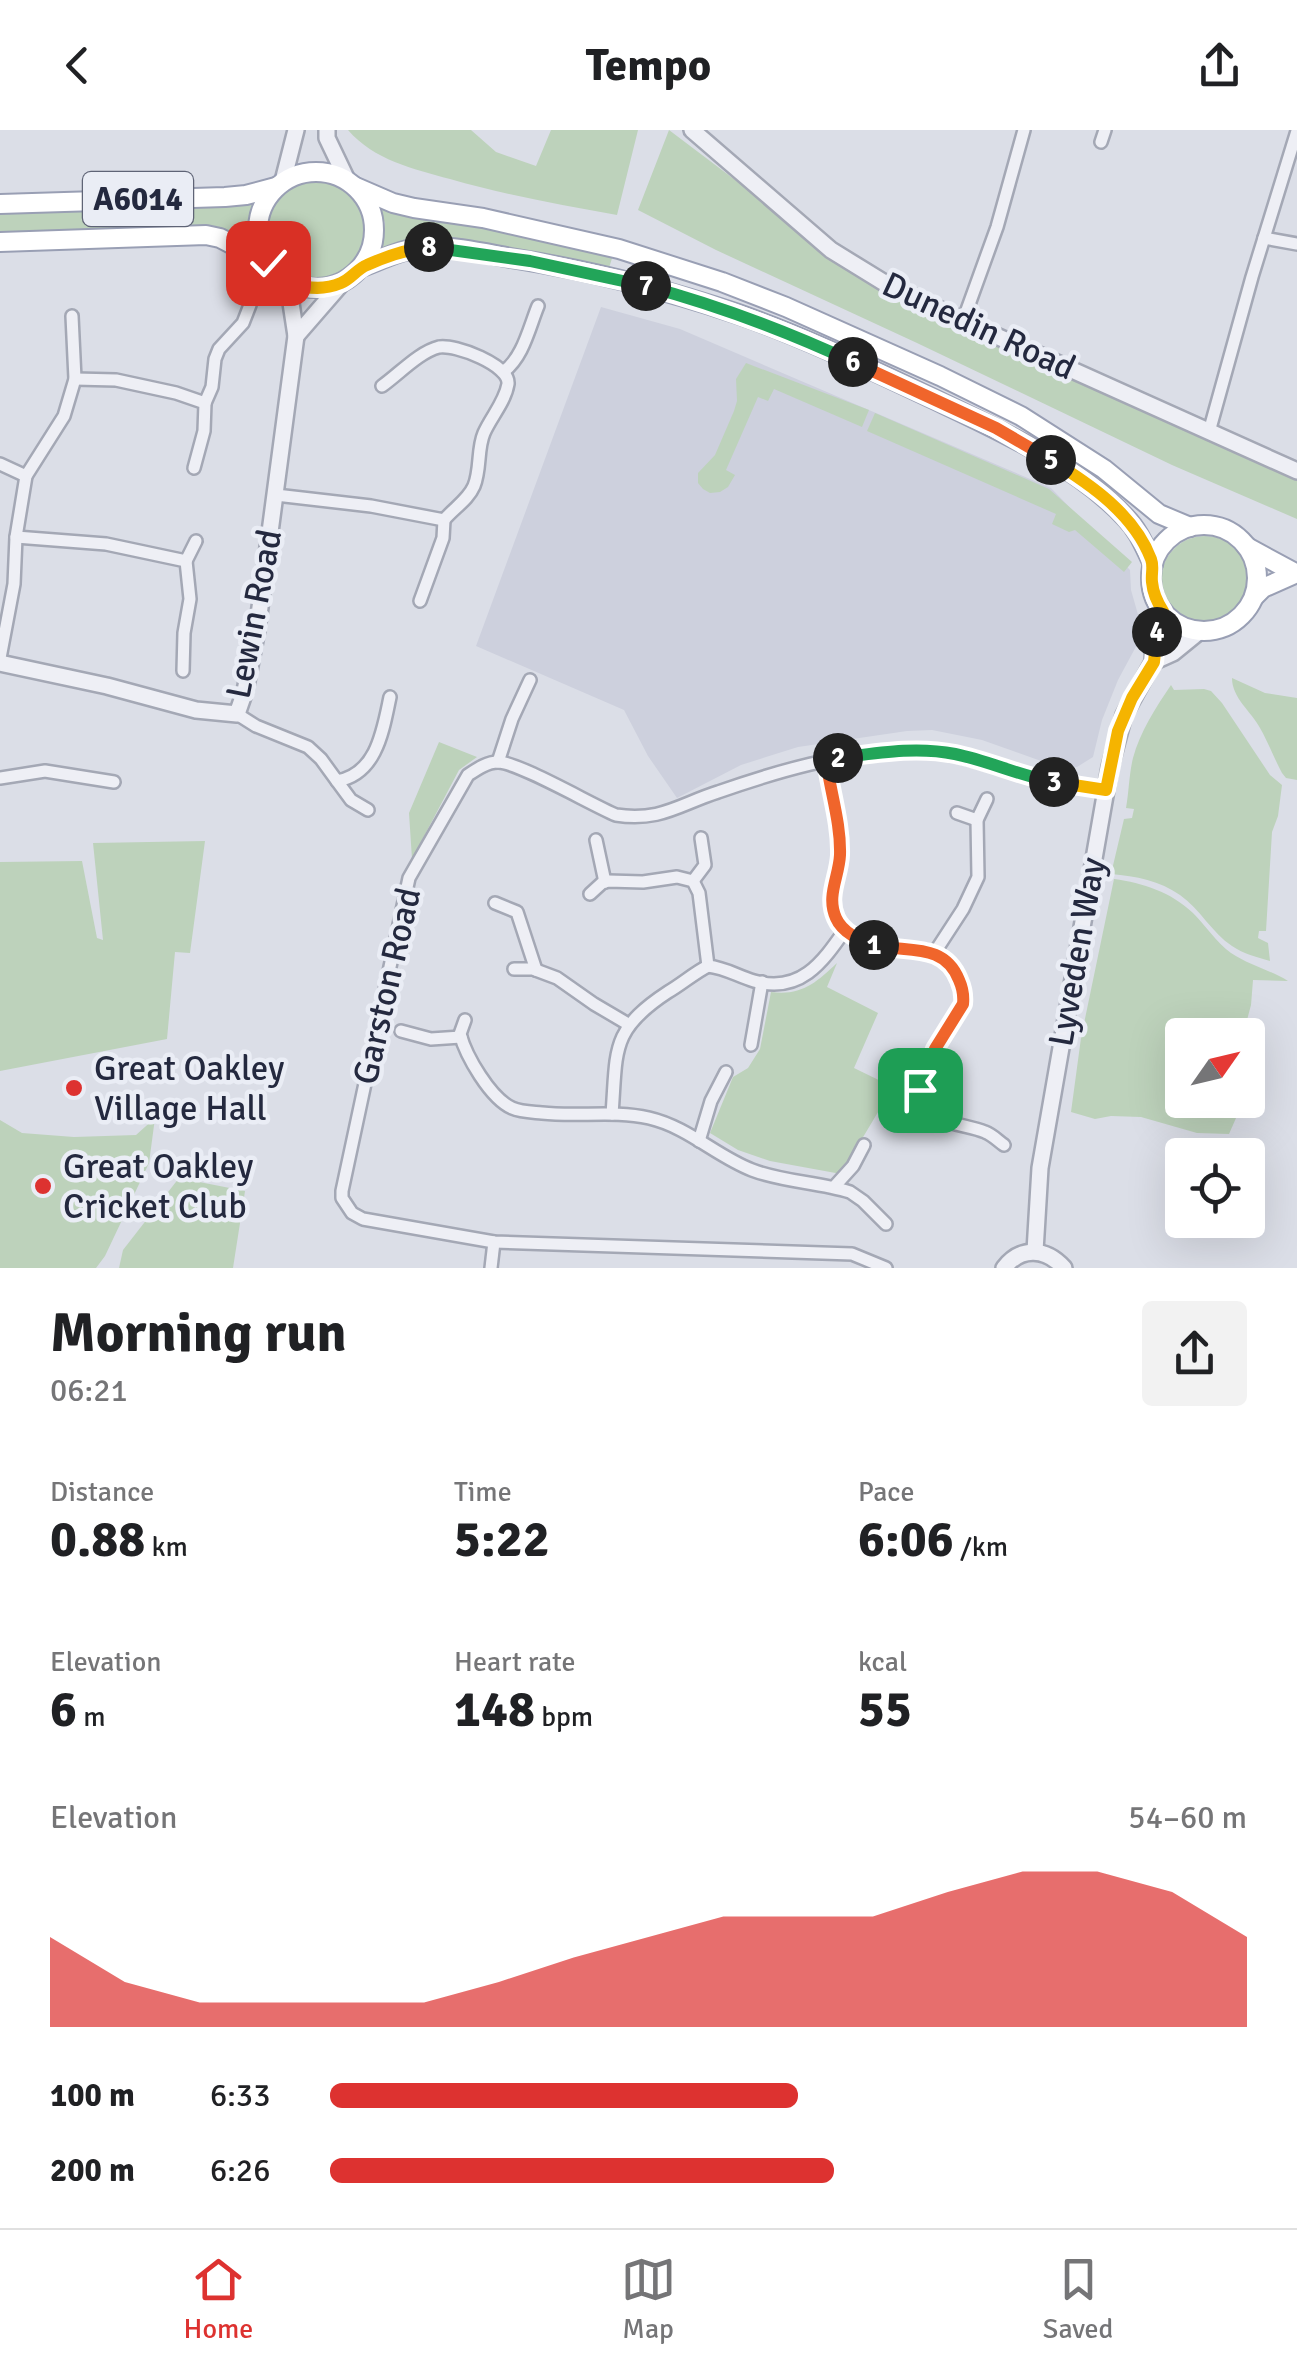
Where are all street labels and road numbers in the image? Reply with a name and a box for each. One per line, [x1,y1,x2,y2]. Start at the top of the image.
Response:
road number: A6014 [83,172,193,226]
street label: Dunedin Road [876,263,1082,389]
street label: Lewin Road [217,526,291,702]
street label: Lyveden Way [1039,854,1115,1050]
street label: Garston Road [344,884,430,1088]

